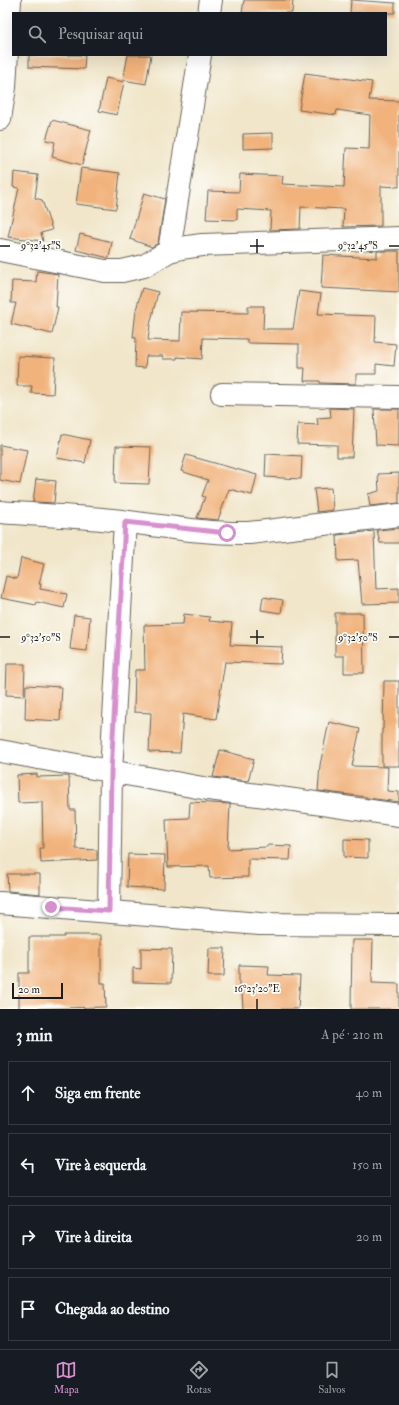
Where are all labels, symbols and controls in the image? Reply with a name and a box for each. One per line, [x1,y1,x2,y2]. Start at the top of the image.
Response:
search box [12,12,387,56]
icon: search [26,23,48,45]
text: Pesquisar aqui [58,25,143,44]
text: 9°32'45"S [20,240,61,252]
text: 9°32'45"S [337,240,378,252]
route start [218,524,236,542]
text: 9°32'50"S [20,632,61,644]
text: 9°32'50"S [337,632,378,644]
route end [42,898,60,916]
scale bar [12,981,63,1000]
text: 20 m [18,983,40,996]
text: 16°23'20"E [234,983,280,995]
text: 3 min [16,1025,53,1046]
text: A pé · 210 m [321,1027,383,1043]
icon: ahead [17,1082,39,1104]
text: Siga em frente [55,1084,141,1103]
text: 40 m [356,1085,382,1101]
icon: left [17,1154,39,1176]
text: Vire à esquerda [55,1156,146,1175]
text: 150 m [352,1157,382,1173]
icon: right [17,1226,39,1248]
text: Vire à direita [55,1228,132,1247]
text: 20 m [356,1229,382,1245]
icon: arrive [17,1298,39,1320]
text: Chegada ao destino [55,1300,170,1319]
tab: Mapa [54,1359,79,1396]
tab: Rotas [186,1359,211,1396]
tab: Salvos [318,1359,345,1396]

